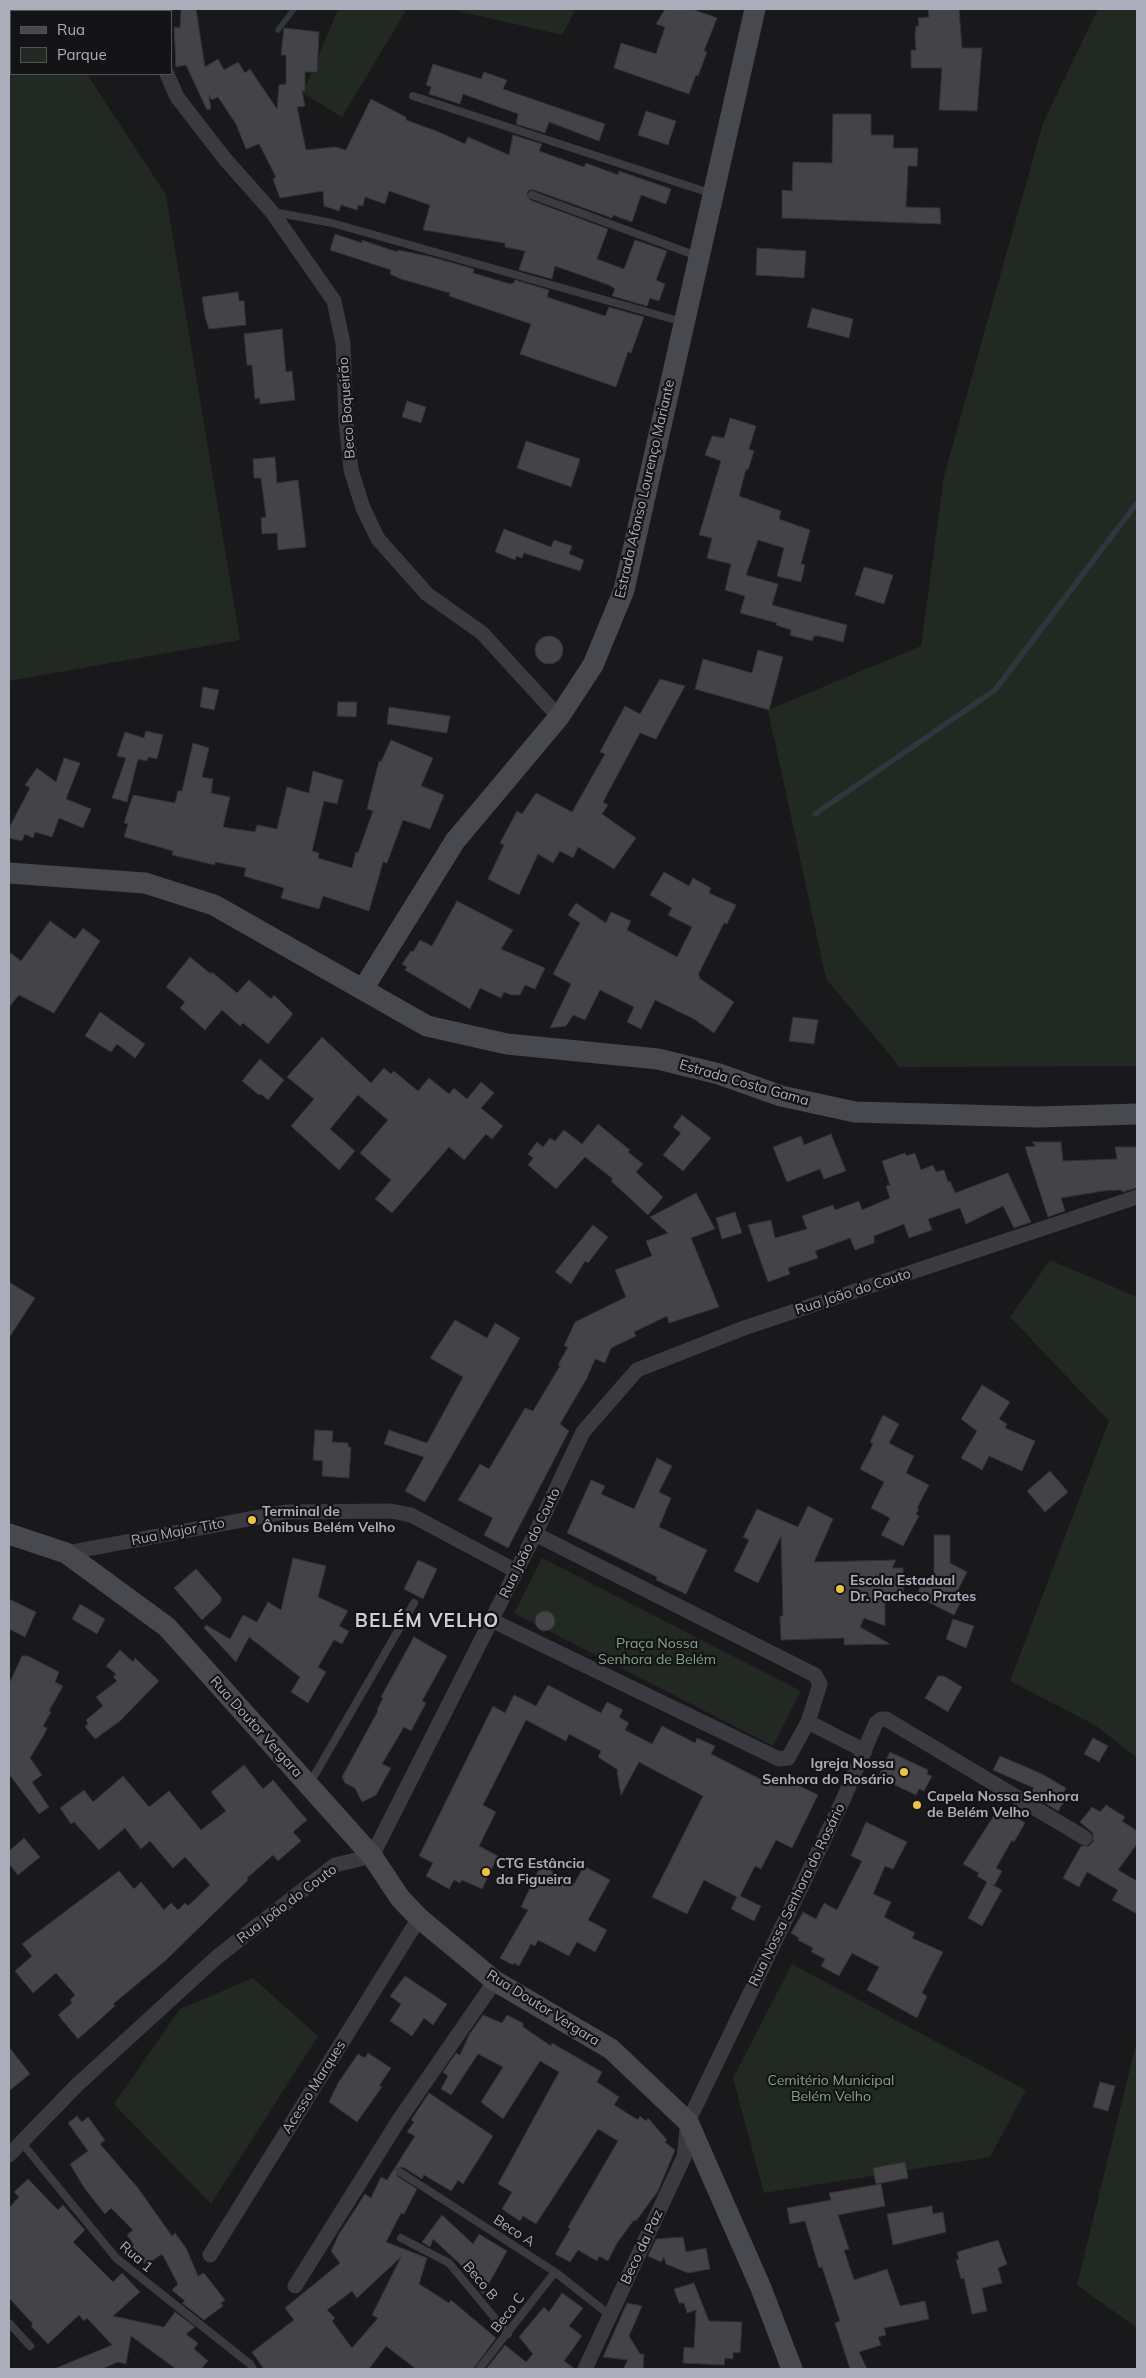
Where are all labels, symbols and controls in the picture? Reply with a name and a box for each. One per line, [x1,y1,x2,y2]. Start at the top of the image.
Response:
legend [10,10,172,75]
text: Rua [57,20,85,39]
text: Parque [57,45,107,64]
street label: Beco Boqueirão [335,357,359,459]
street label: Estrada Afonso Lourenço Mariante [612,378,678,600]
street label: Estrada Costa Gama [677,1056,811,1110]
street label: Rua João do Couto [793,1265,913,1319]
street label: Rua João do Couto [496,1485,564,1601]
place label: Terminal de Ônibus Belém Velho [262,1504,395,1536]
marker: Terminal de Ônibus Belém Velho [246,1514,258,1526]
street label: Rua Major Tito [130,1515,226,1549]
place label: Escola Estadual Dr. Pacheco Prates [850,1573,976,1605]
marker: Escola Estadual Dr. Pacheco Prates [834,1583,846,1595]
district label: BELÉM VELHO [353,1610,501,1632]
park label: Praça Nossa Senhora de Belém [598,1636,716,1668]
street label: Rua Doutor Vergara [206,1673,306,1781]
place label: Igreja Nossa Senhora do Rosário [762,1756,894,1788]
marker: Igreja Nossa Senhora do Rosário [898,1766,910,1778]
place label: Capela Nossa Senhora de Belém Velho [927,1789,1079,1821]
marker: Capela Nossa Senhora de Belém Velho [911,1799,923,1811]
street label: Rua Nossa Senhora do Rosário [745,1801,849,1989]
place label: CTG Estância da Figueira [496,1856,585,1888]
street label: Rua João do Couto [234,1861,340,1947]
marker: CTG Estância da Figueira [480,1866,492,1878]
street label: Rua Doutor Vergara [484,1967,602,2049]
street label: Acesso Marques [279,2037,349,2137]
park label: Cemitério Municipal Belém Velho [768,2073,894,2106]
street label: Beco da Paz [617,2207,667,2287]
street label: Beco A [490,2211,538,2251]
street label: Rua 1 [116,2238,156,2276]
street label: Beco B [459,2258,501,2304]
street label: Beco C [487,2290,529,2336]

